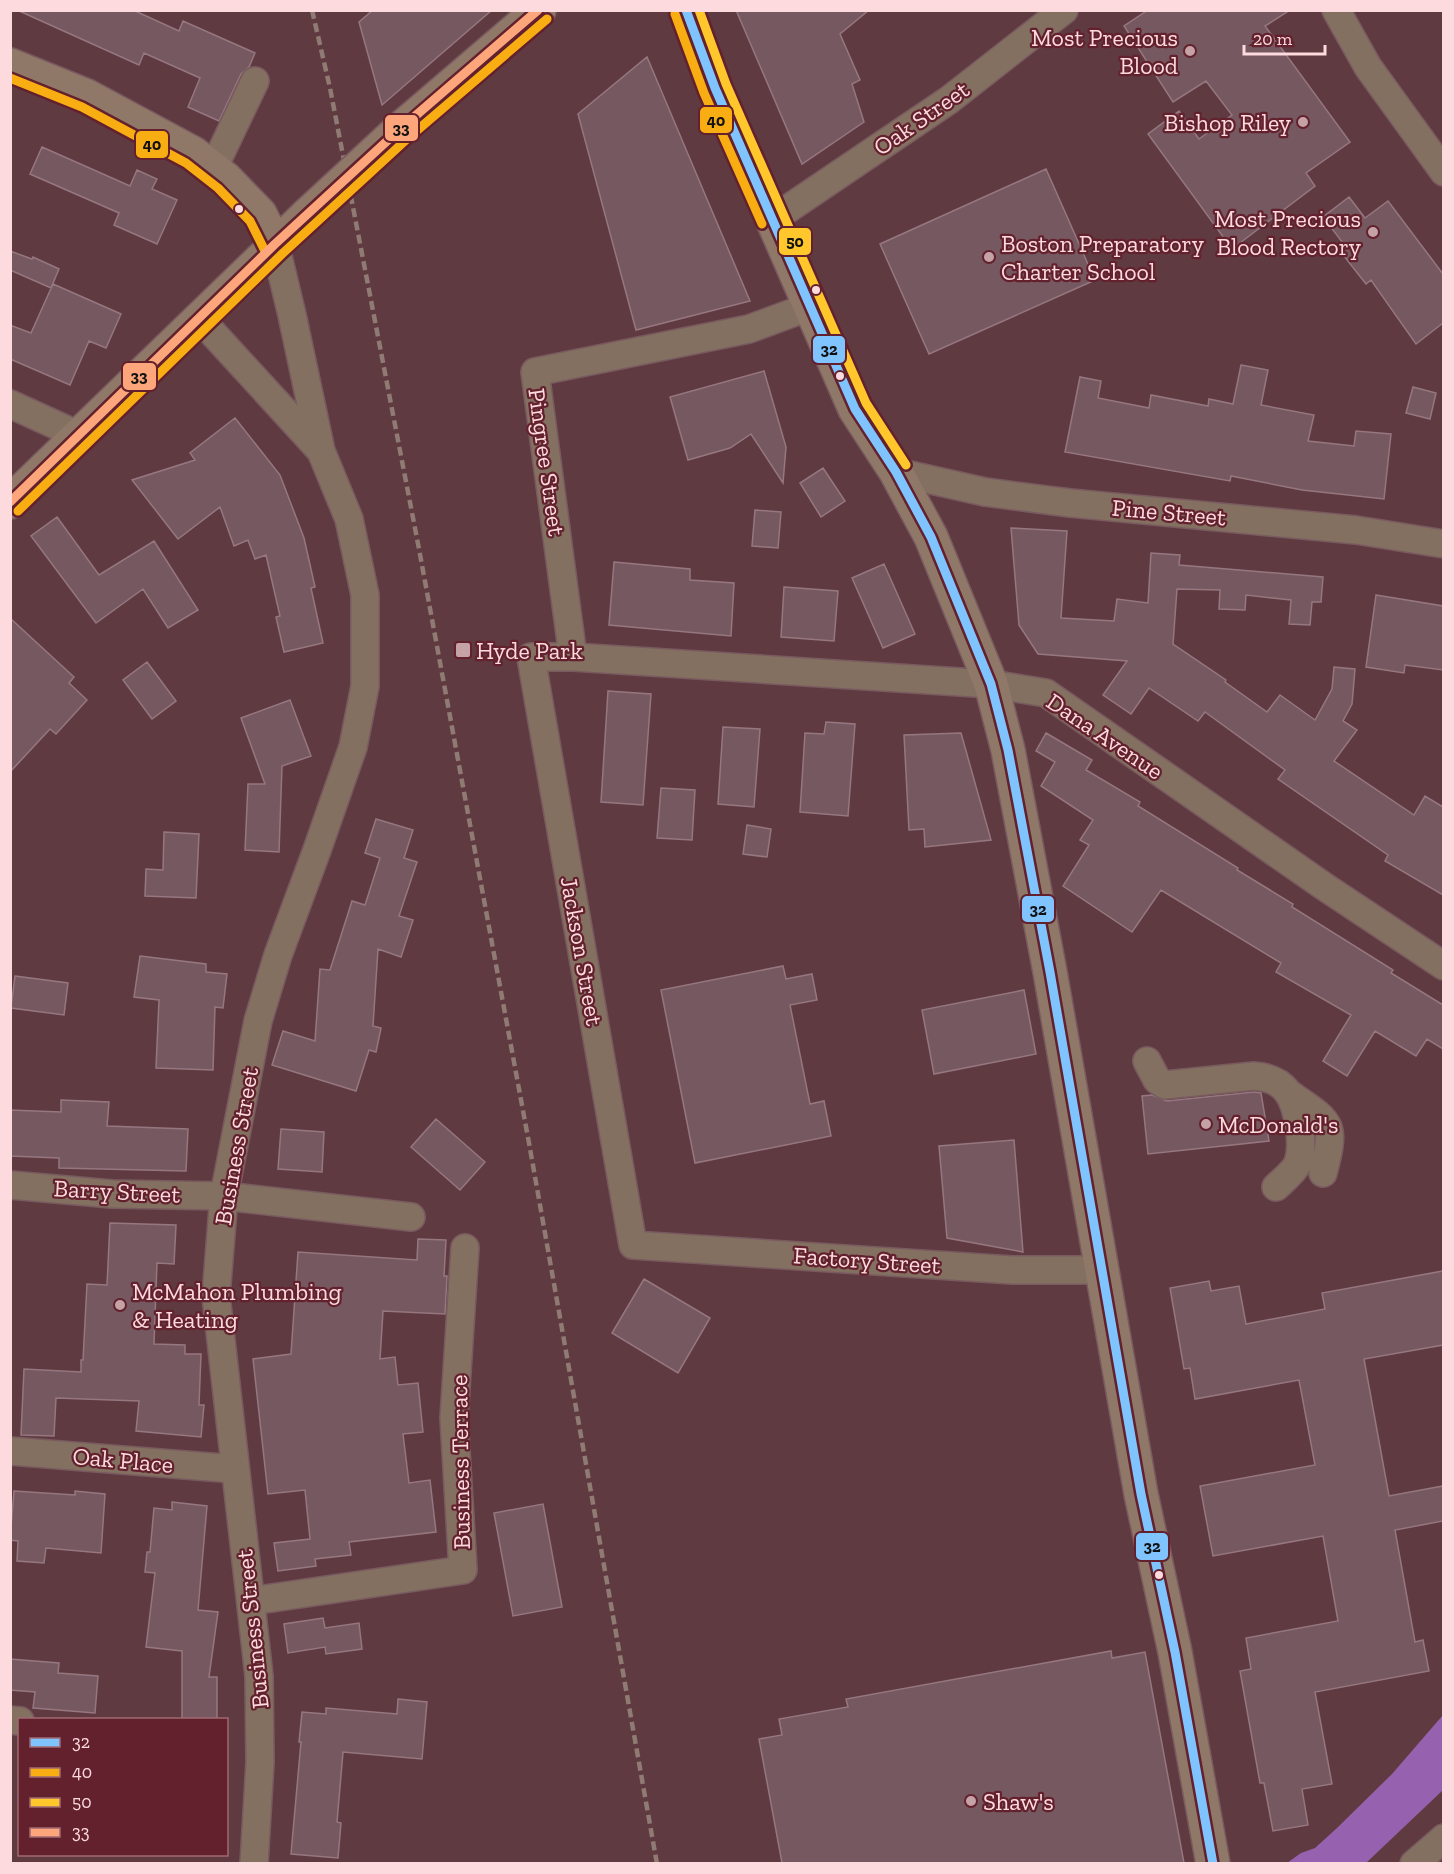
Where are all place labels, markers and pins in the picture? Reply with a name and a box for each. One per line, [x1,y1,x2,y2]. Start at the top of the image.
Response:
place label: Most Precious Blood [1031,23,1178,80]
marker: Most Precious Blood [1183,44,1197,58]
place label: Bishop Riley [1164,108,1292,137]
marker: Bishop Riley [1296,115,1310,129]
unlabelled marker [233,203,245,215]
place label: Most Precious Blood Rectory [1214,204,1362,261]
marker: Most Precious Blood Rectory [1366,225,1380,239]
place label: Boston Preparatory Charter School [1001,229,1205,286]
marker: Boston Preparatory Charter School [982,250,996,264]
unlabelled marker [810,284,822,296]
unlabelled marker [834,370,846,382]
place label: Hyde Park [476,636,583,665]
marker: Hyde Park [454,641,472,659]
place label: McDonald's [1218,1110,1338,1139]
marker: McDonald's [1199,1117,1213,1131]
place label: McMahon Plumbing & Heating [132,1277,342,1334]
marker: McMahon Plumbing & Heating [113,1298,127,1312]
unlabelled marker [1153,1569,1165,1581]
place label: Shaw's [983,1787,1054,1816]
marker: Shaw's [964,1794,978,1808]

